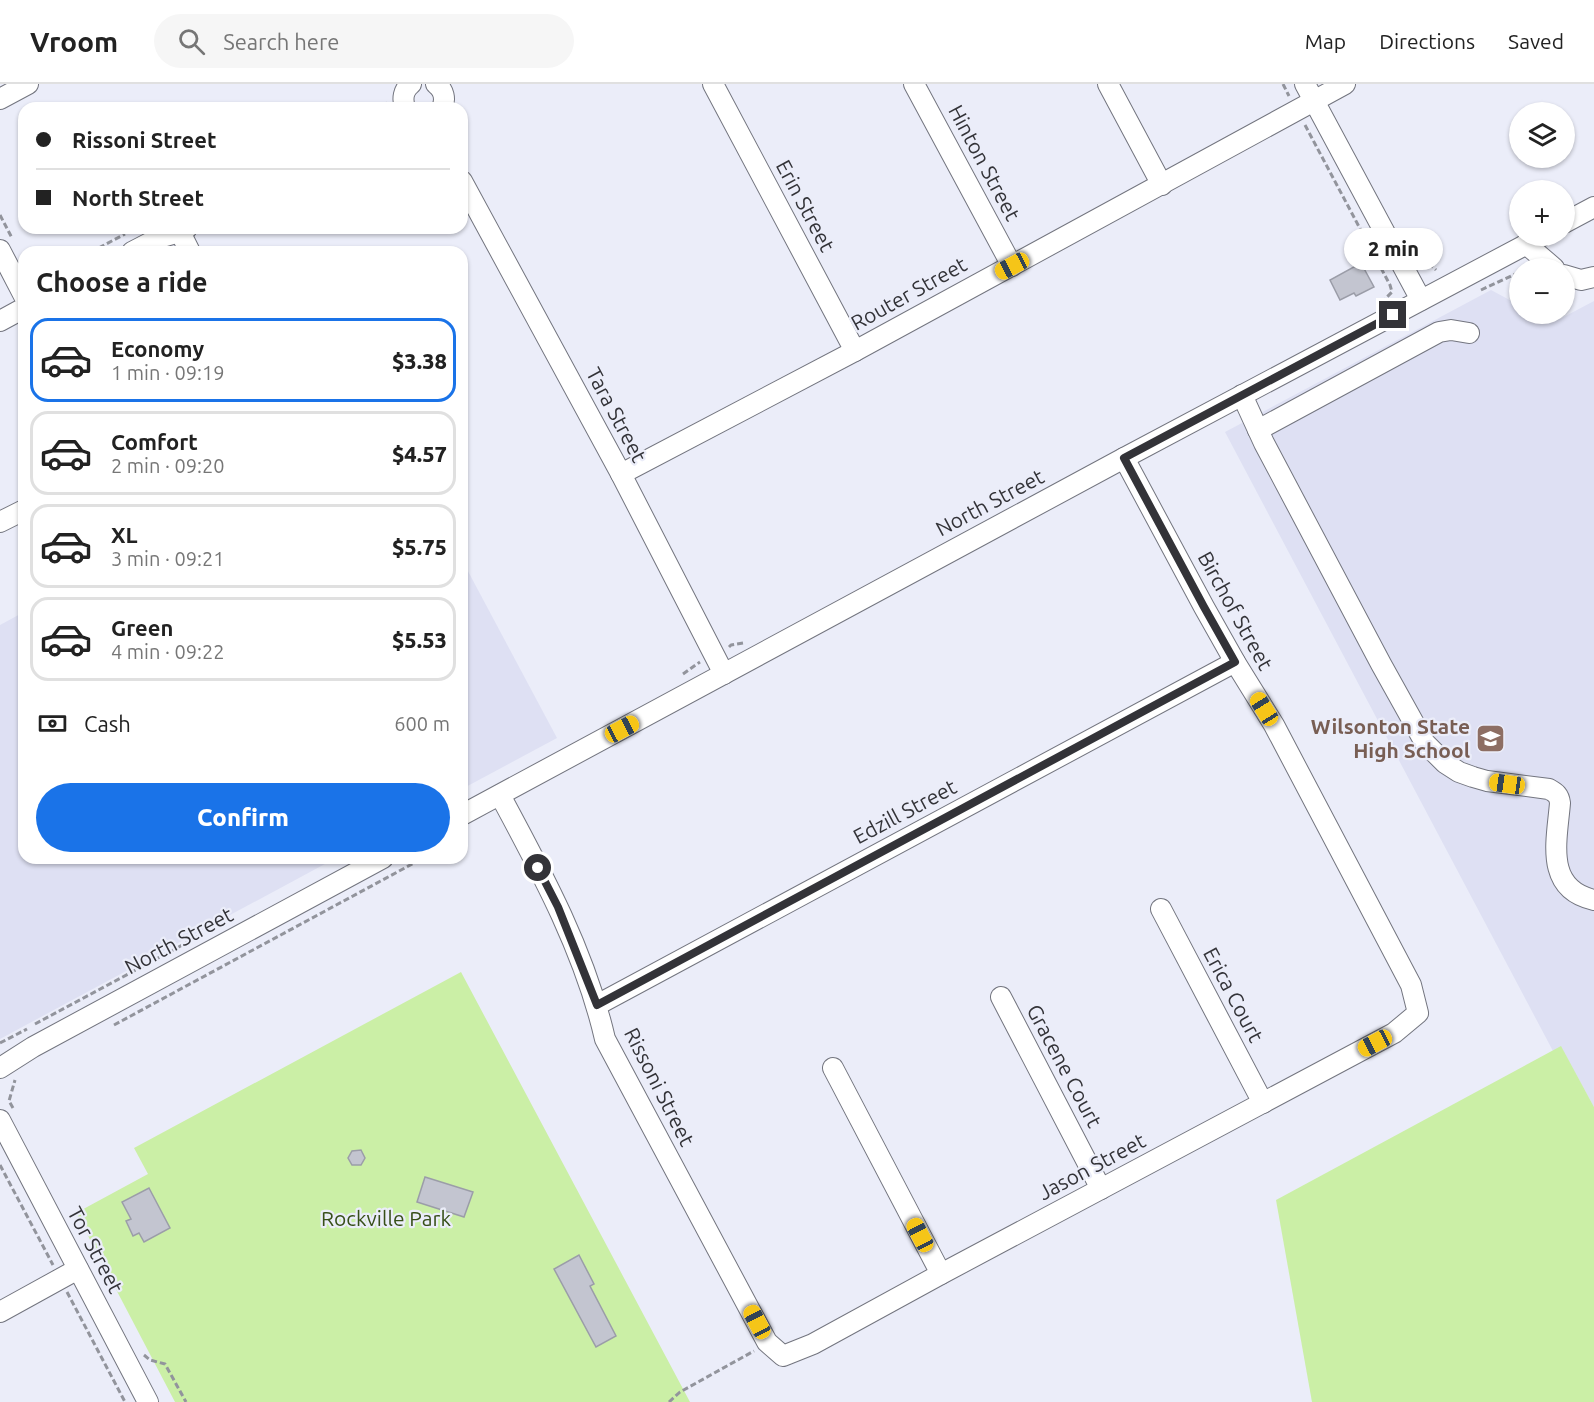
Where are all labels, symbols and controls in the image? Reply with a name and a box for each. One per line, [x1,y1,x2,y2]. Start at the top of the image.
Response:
search box [154,14,574,68]
icon: search [175,25,208,58]
text: Vroom [30,26,118,57]
text: Search here [223,29,339,54]
text: Map [1305,29,1346,53]
text: Directions [1379,29,1475,53]
text: Saved [1508,29,1564,53]
street label: Hinton Street [944,101,1025,225]
map controls [1509,102,1575,324]
button: layers [1509,102,1575,168]
text: Rissoni Street [72,127,216,152]
street label: Erin Street [772,156,840,255]
button: + [1509,180,1575,246]
text: North Street [72,185,204,210]
callout: 2 min [1344,228,1442,270]
text: 2 min [1368,237,1419,260]
car [992,250,1032,282]
street label: Router Street [846,251,971,335]
button: − [1509,258,1575,324]
text: Choose a ride [36,267,208,297]
route end [1379,301,1406,328]
icon: car [39,333,93,387]
text: Economy [111,336,204,361]
text: $3.38 [392,348,447,373]
text: 1 min · 09:19 [111,361,225,384]
street label: Tara Street [582,363,652,466]
icon: car [39,426,93,480]
text: Comfort [111,429,198,454]
text: $4.57 [392,441,447,466]
text: 2 min · 09:20 [111,454,225,477]
street label: North Street [931,464,1048,541]
icon: car [39,519,93,573]
text: XL [111,522,138,547]
text: $5.75 [392,534,447,559]
text: 3 min · 09:21 [111,547,225,570]
street label: Birchof Street [1193,547,1278,674]
icon: car [39,612,93,666]
text: Green [111,615,173,640]
text: $5.53 [392,627,447,652]
text: 4 min · 09:22 [111,640,225,663]
car [1247,689,1281,729]
icon: cash [36,707,69,740]
text: Cash [84,711,131,736]
text: 600 m [394,712,450,735]
car [602,713,642,745]
place label: Wilsonton State High School [1311,714,1470,762]
school or university icon: Wilsonton State High School [1475,723,1507,755]
car [1488,773,1526,795]
street label: Edzill Street [849,774,960,848]
button: Confirm [36,783,450,852]
route start [524,854,551,881]
street label: North Street [120,902,237,979]
street label: Erica Court [1199,943,1269,1046]
street label: Gracene Court [1022,1000,1107,1131]
street label: Rissoni Street [620,1024,700,1150]
car [1355,1027,1395,1059]
street label: Jason Street [1034,1128,1149,1204]
street label: Tor Street [63,1202,129,1297]
park label: Rockville Park [321,1206,451,1230]
car [904,1215,936,1255]
car [741,1302,773,1342]

